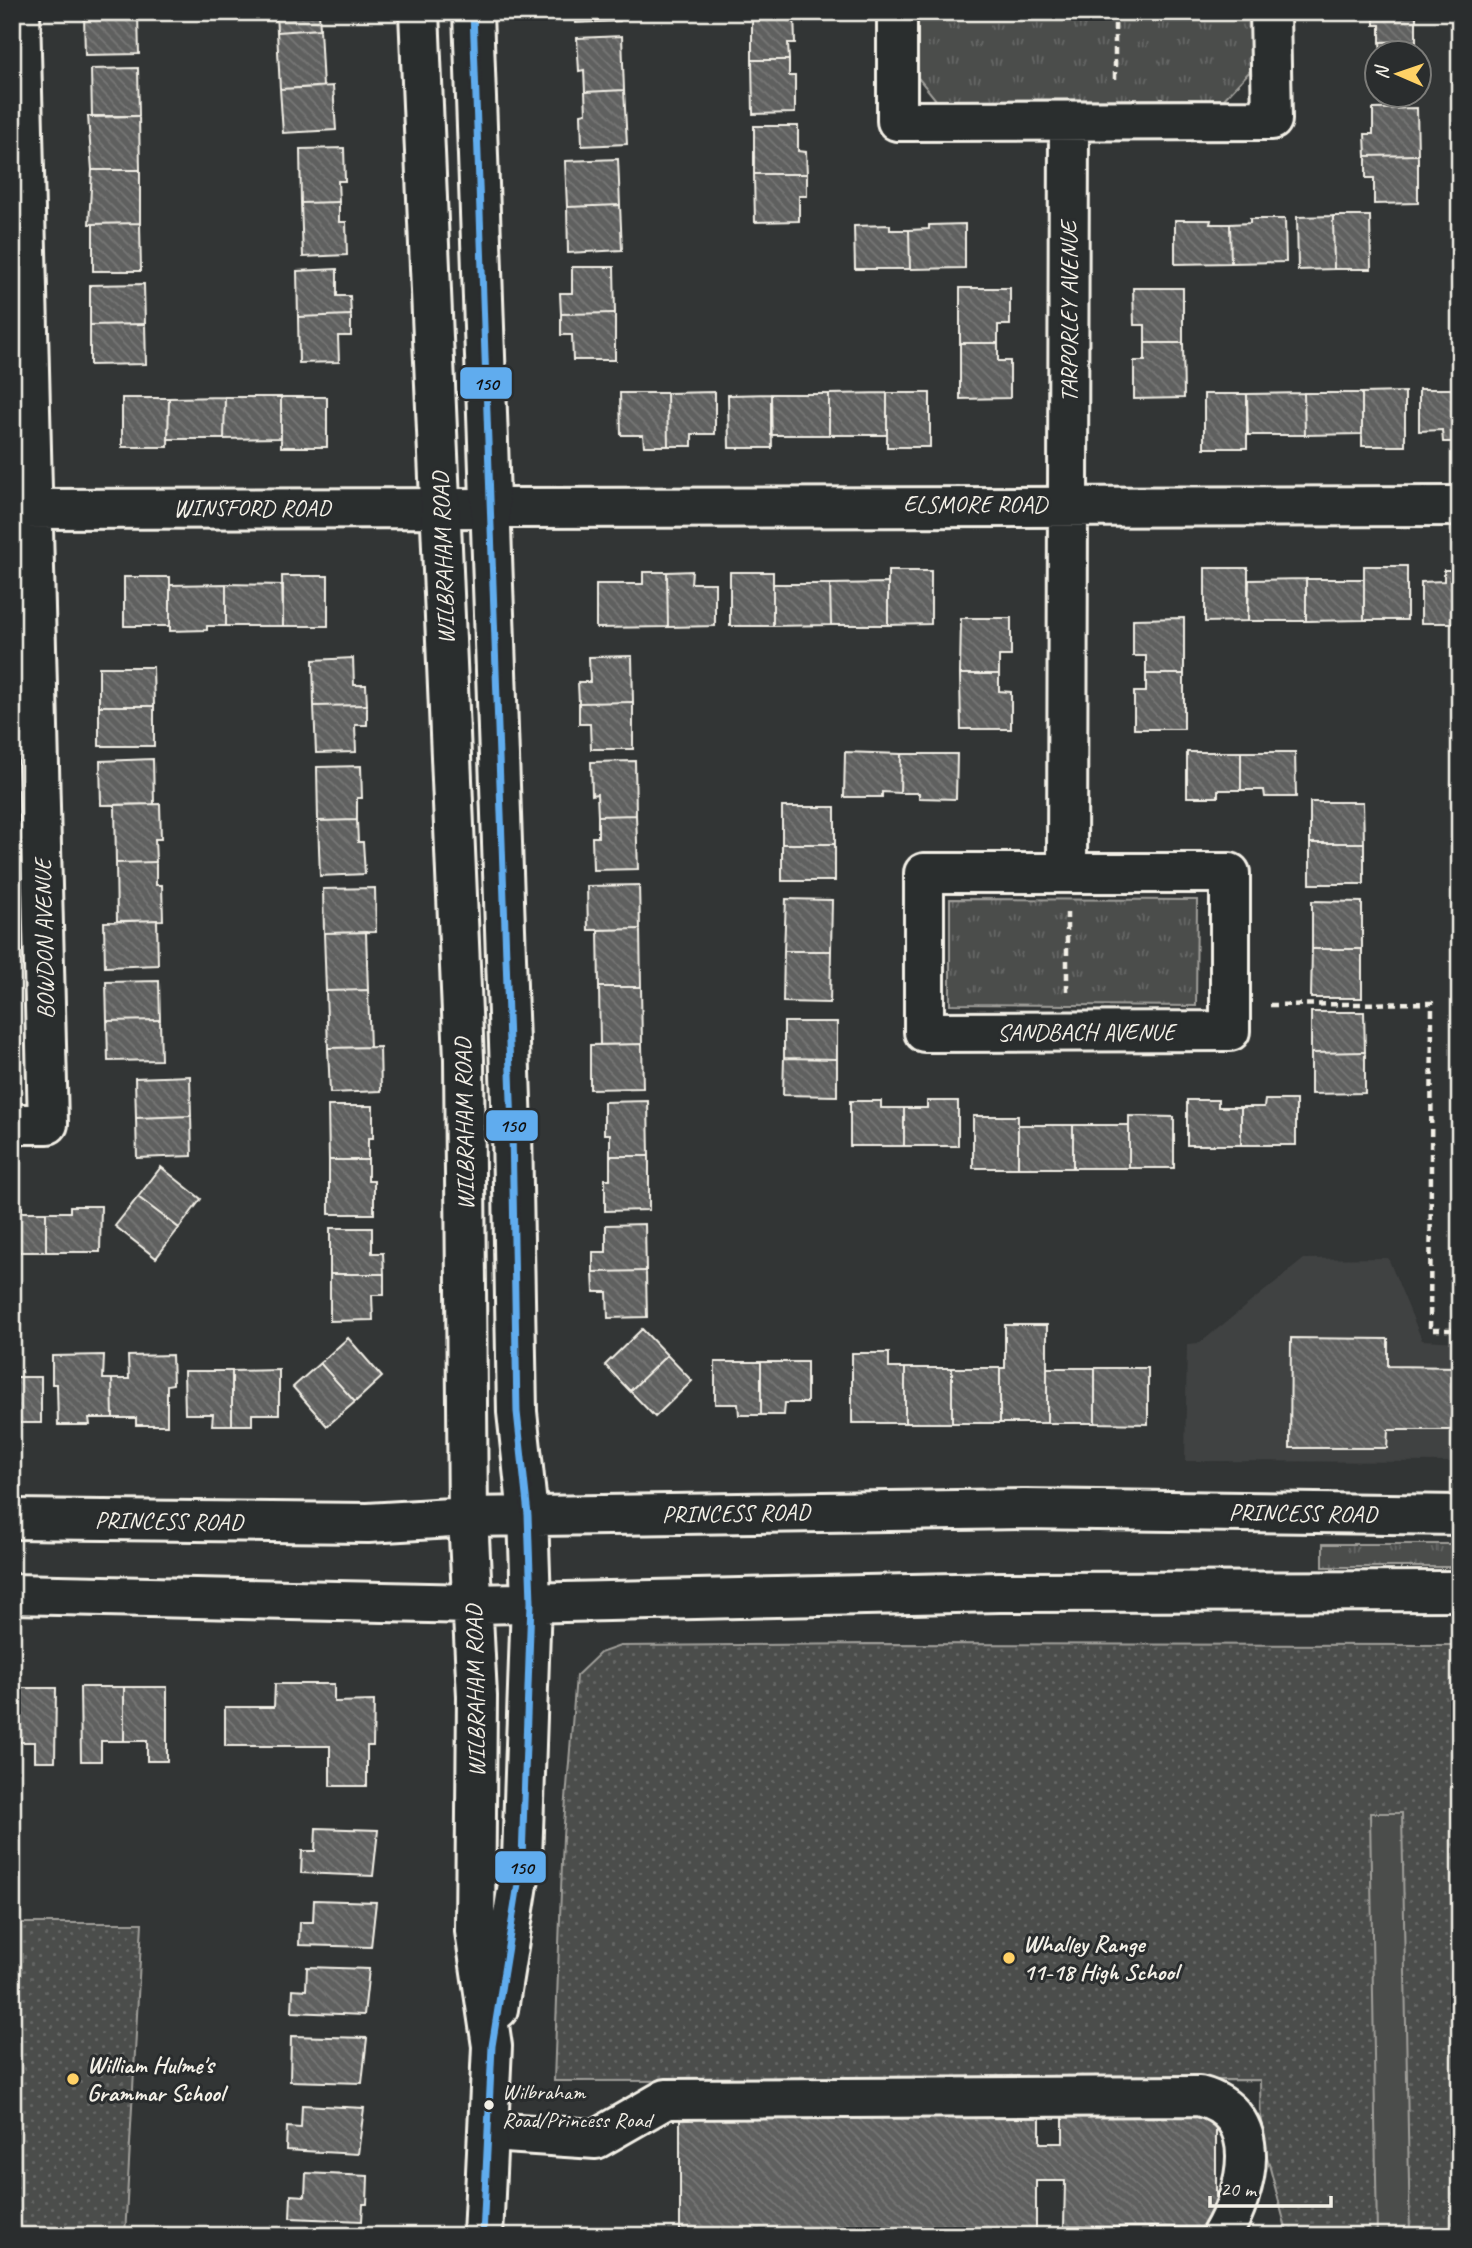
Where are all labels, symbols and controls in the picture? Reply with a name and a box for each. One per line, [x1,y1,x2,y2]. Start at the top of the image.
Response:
north arrow [1364,38,1434,108]
text: N [1370,64,1394,80]
street label: TARPORLEY AVENUE [1054,218,1084,403]
line badge: 150 [459,366,513,400]
text: 150 [473,372,501,396]
street label: WILBRAHAM ROAD [425,469,461,645]
street label: ELSMORE ROAD [903,489,1049,519]
street label: WINSFORD ROAD [173,493,333,523]
street label: BOWDON AVENUE [28,856,60,1019]
street label: SANDBACH AVENUE [997,1017,1178,1047]
street label: WILBRAHAM ROAD [447,1035,481,1211]
line badge: 150 [485,1109,539,1142]
text: 150 [499,1114,527,1138]
street label: PRINCESS ROAD [662,1497,812,1529]
street label: PRINCESS ROAD [1229,1497,1379,1529]
street label: PRINCESS ROAD [95,1505,245,1537]
street label: WILBRAHAM ROAD [458,1602,492,1778]
line badge: 150 [494,1850,547,1884]
text: 150 [508,1856,536,1880]
place label: Whalley Range 11-18 High School [1023,1929,1183,1987]
marker: Whalley Range 11-18 High School [1001,1950,1017,1966]
place label: William Hulme's Grammar School [87,2050,229,2108]
marker: William Hulme's Grammar School [65,2071,81,2087]
place label: Wilbraham Road/Princess Road [502,2078,655,2134]
marker: Wilbraham Road/Princess Road [482,2098,496,2112]
scale bar [1210,2164,1330,2208]
text: 20 m [1220,2176,1258,2202]

